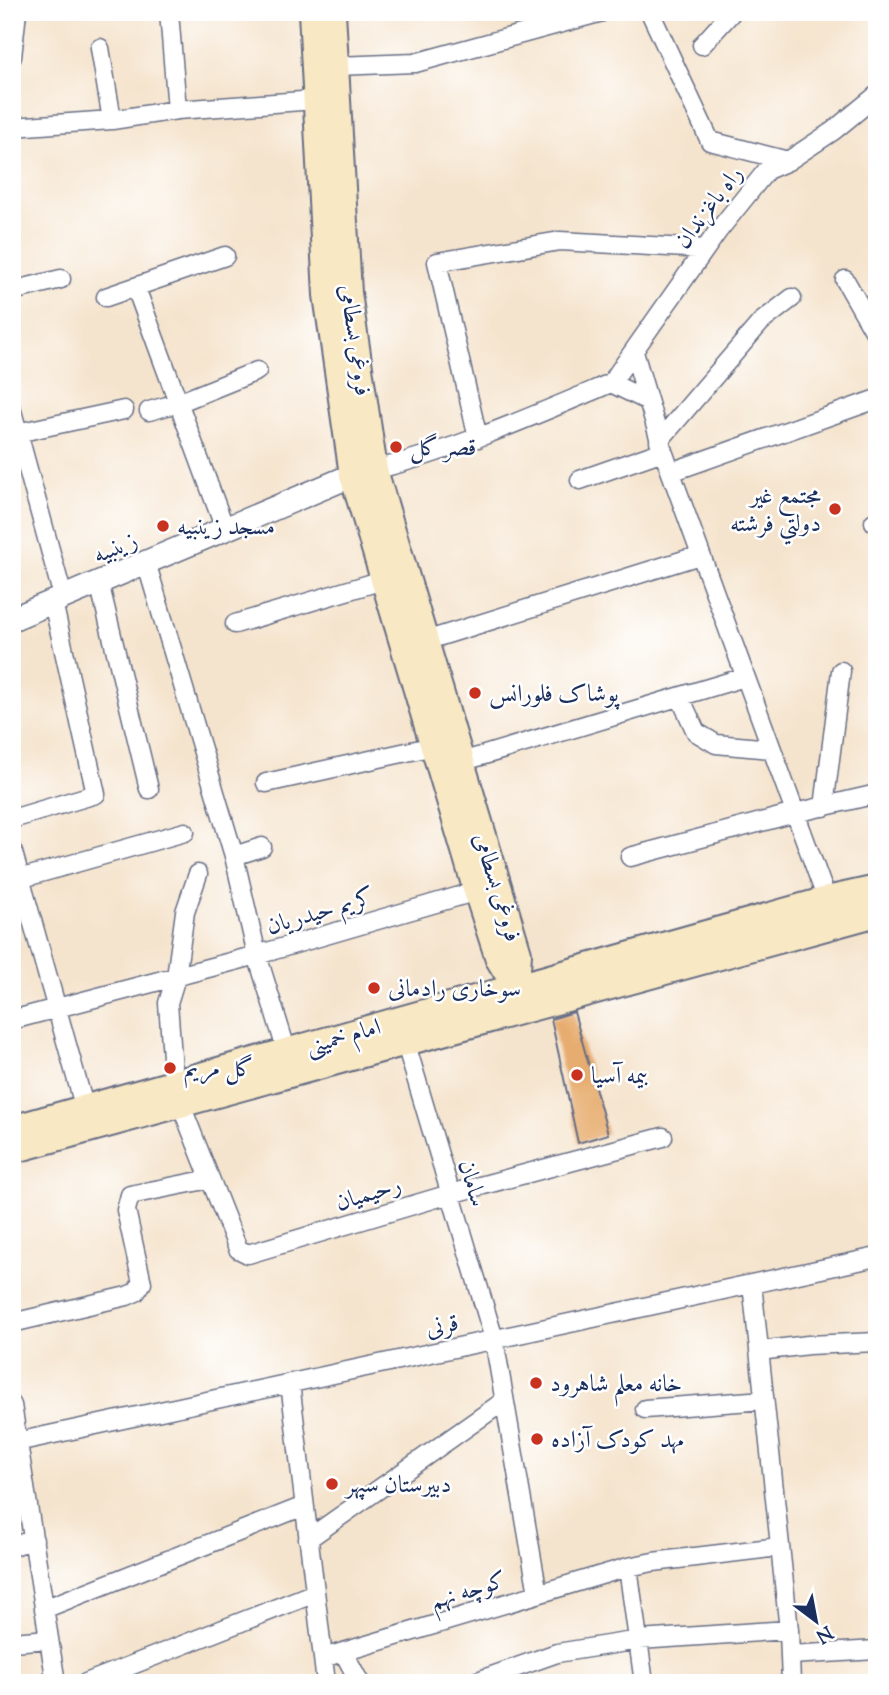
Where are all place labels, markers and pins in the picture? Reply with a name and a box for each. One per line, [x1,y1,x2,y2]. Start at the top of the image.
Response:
place label: قصر گل [410,432,476,466]
marker: قصر گل [388,439,404,455]
place label: مجتمع غير دولتي فرشته [730,480,821,545]
marker: مجتمع غير دولتي فرشته [827,501,843,517]
place label: مسجد زینبیه [177,511,275,545]
marker: مسجد زینبیه [155,518,171,534]
place label: پوشاک فلورانس [489,678,620,712]
marker: پوشاک فلورانس [467,685,483,701]
place label: سوخاری رادمانی [388,973,521,1007]
marker: سوخاری رادمانی [366,980,382,996]
place label: گل مریم [184,1053,254,1089]
marker: گل مریم [162,1060,178,1076]
place label: بیمه آسیا [591,1060,648,1094]
marker: بیمه آسیا [569,1067,585,1083]
place label: خانه معلم شاهرود [550,1368,682,1407]
marker: خانه معلم شاهرود [528,1375,544,1391]
place label: مهد کودک آزاده [551,1424,684,1458]
marker: مهد کودک آزاده [529,1431,545,1447]
place label: دبیرستان سپهر [343,1469,451,1503]
marker: دبیرستان سپهر [324,1476,340,1492]

